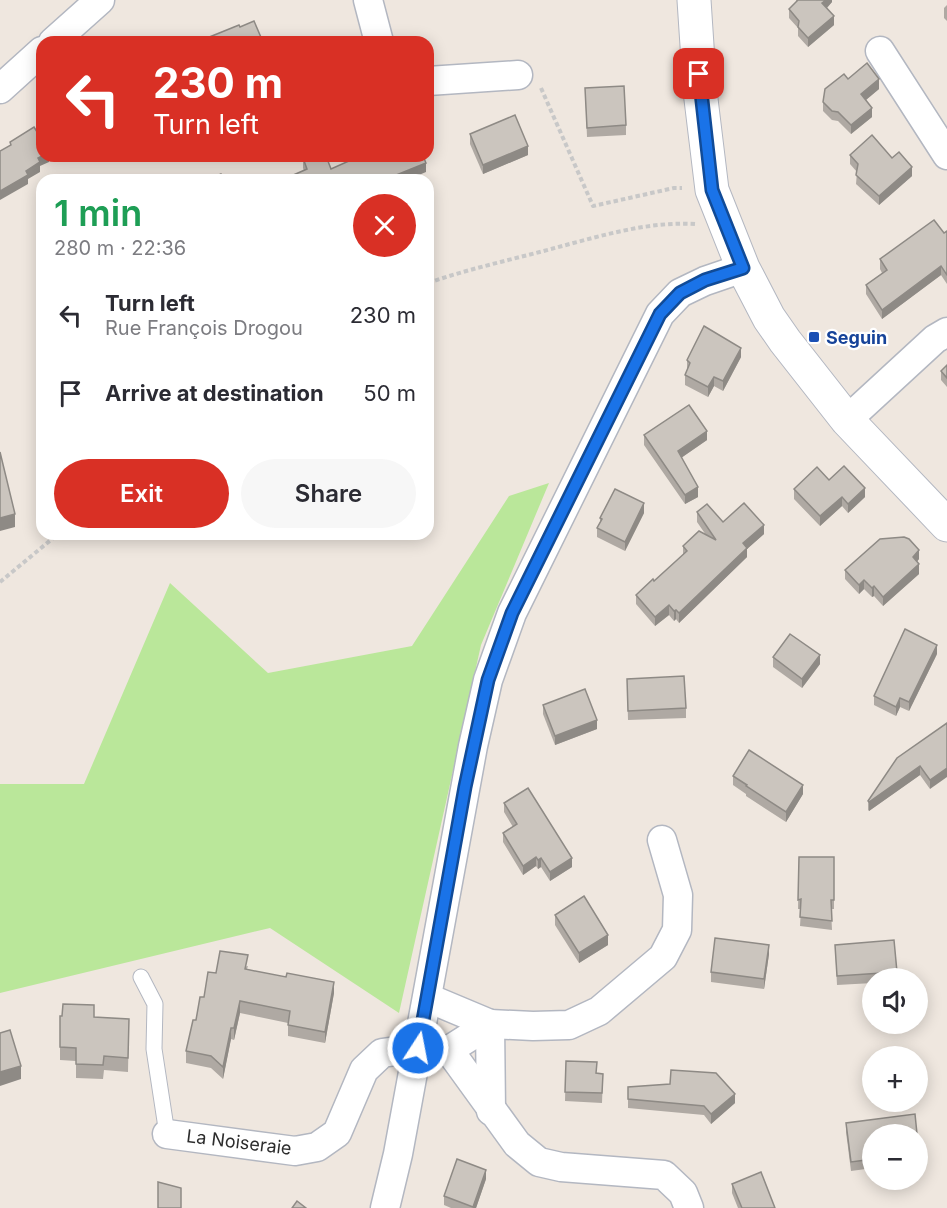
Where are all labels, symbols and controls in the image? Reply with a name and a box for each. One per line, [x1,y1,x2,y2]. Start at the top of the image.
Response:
pin [673,48,724,99]
text: 230 m [153,57,283,108]
icon: arrive [682,57,715,90]
icon: left [54,60,132,138]
text: Turn left [153,108,259,141]
text: 1 min [54,191,142,235]
button: close [353,194,416,257]
text: 280 m · 22:36 [54,236,186,260]
text: Turn left [105,290,195,316]
icon: left [54,299,87,332]
text: 230 m [350,302,416,328]
text: Rue François Drogou [105,316,303,340]
place label: Seguin [826,327,887,348]
marker: Seguin [807,330,821,344]
icon: arrive [54,377,87,410]
text: Arrive at destination [105,380,324,406]
text: 50 m [363,380,416,406]
button: Exit [54,459,229,528]
button: Share [241,459,416,528]
map controls [862,968,928,1190]
button: sound [862,968,928,1034]
position arrow [386,1016,450,1080]
button: + [862,1046,928,1112]
button: − [862,1124,928,1190]
street label: La Noiseraie [185,1125,293,1159]

